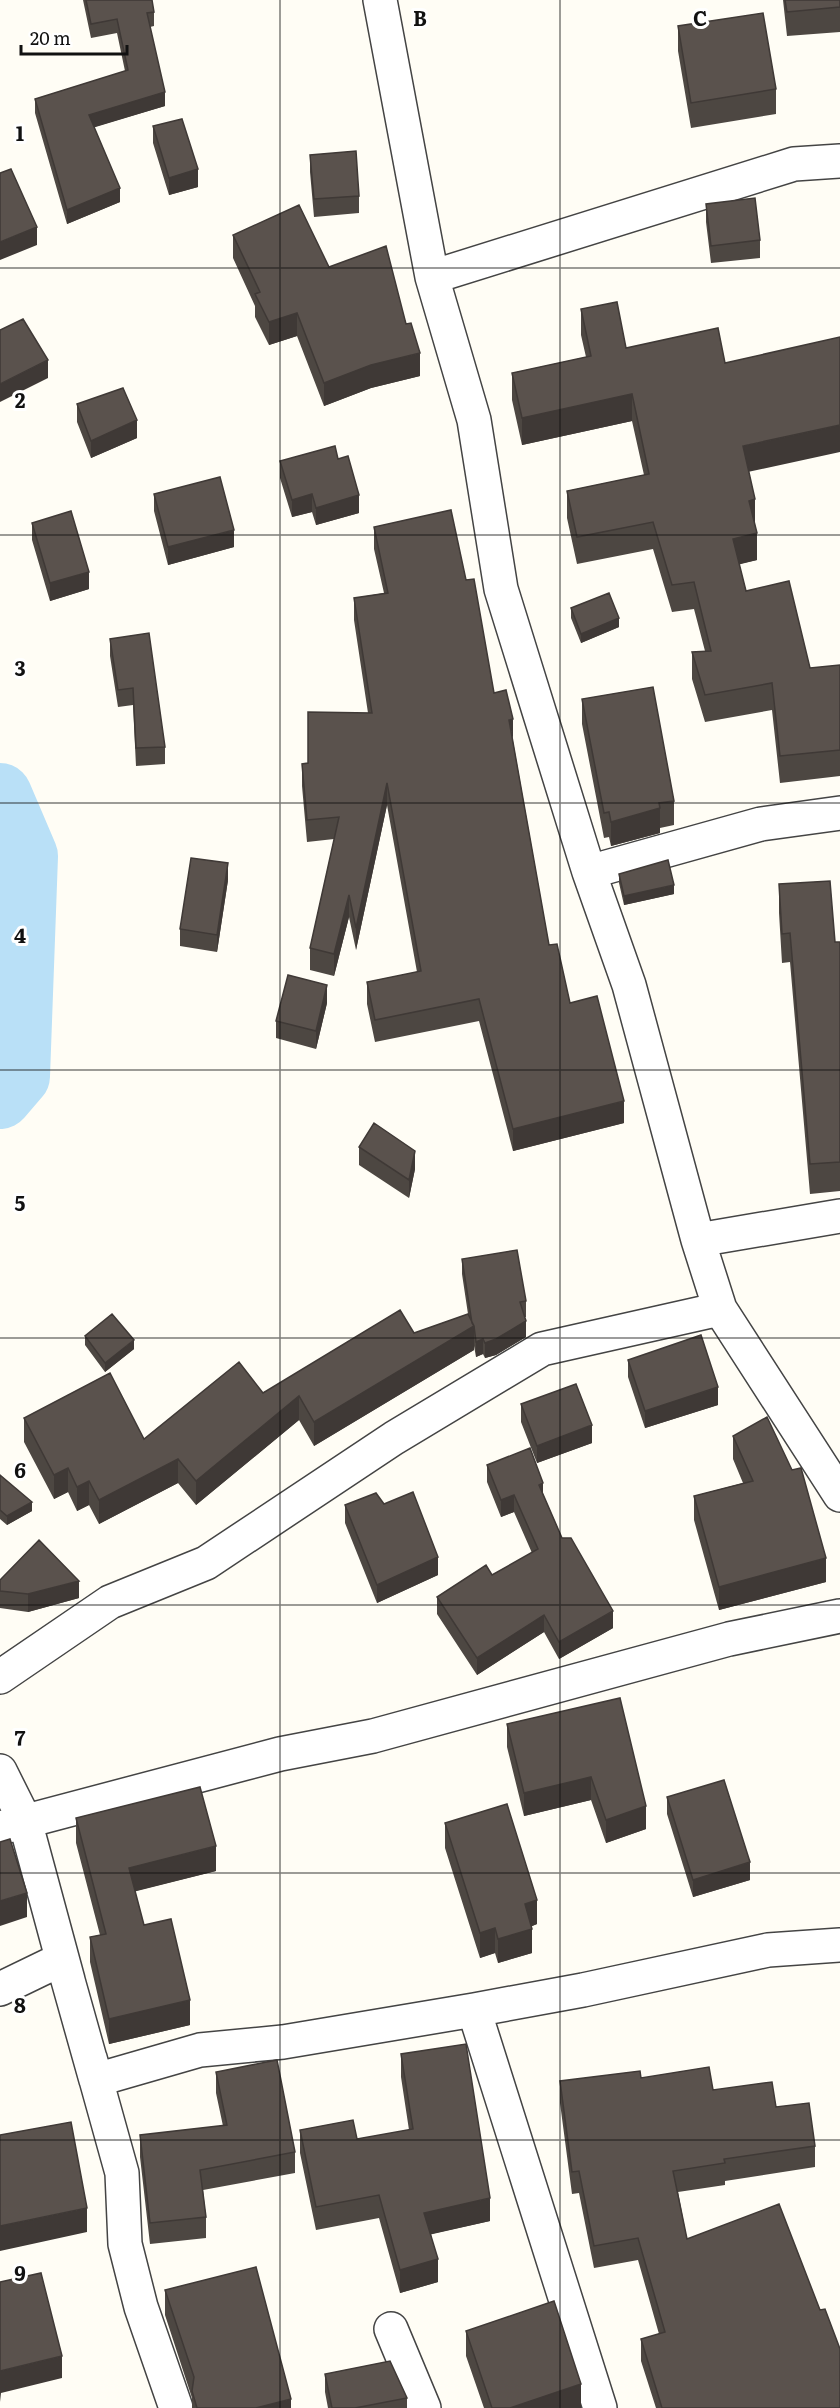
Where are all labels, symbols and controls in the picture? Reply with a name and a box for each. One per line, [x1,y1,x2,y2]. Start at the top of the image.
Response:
text: B [413,2,427,32]
text: C [693,2,707,32]
scale bar [21,18,128,56]
text: 20 m [30,24,71,51]
text: 1 [16,117,24,147]
text: 2 [15,384,26,414]
text: 3 [14,652,26,682]
text: 4 [14,919,26,949]
text: 5 [15,1187,26,1217]
text: 6 [14,1454,26,1484]
text: 7 [15,1722,26,1752]
text: 8 [14,1989,26,2019]
text: 9 [14,2257,26,2287]

